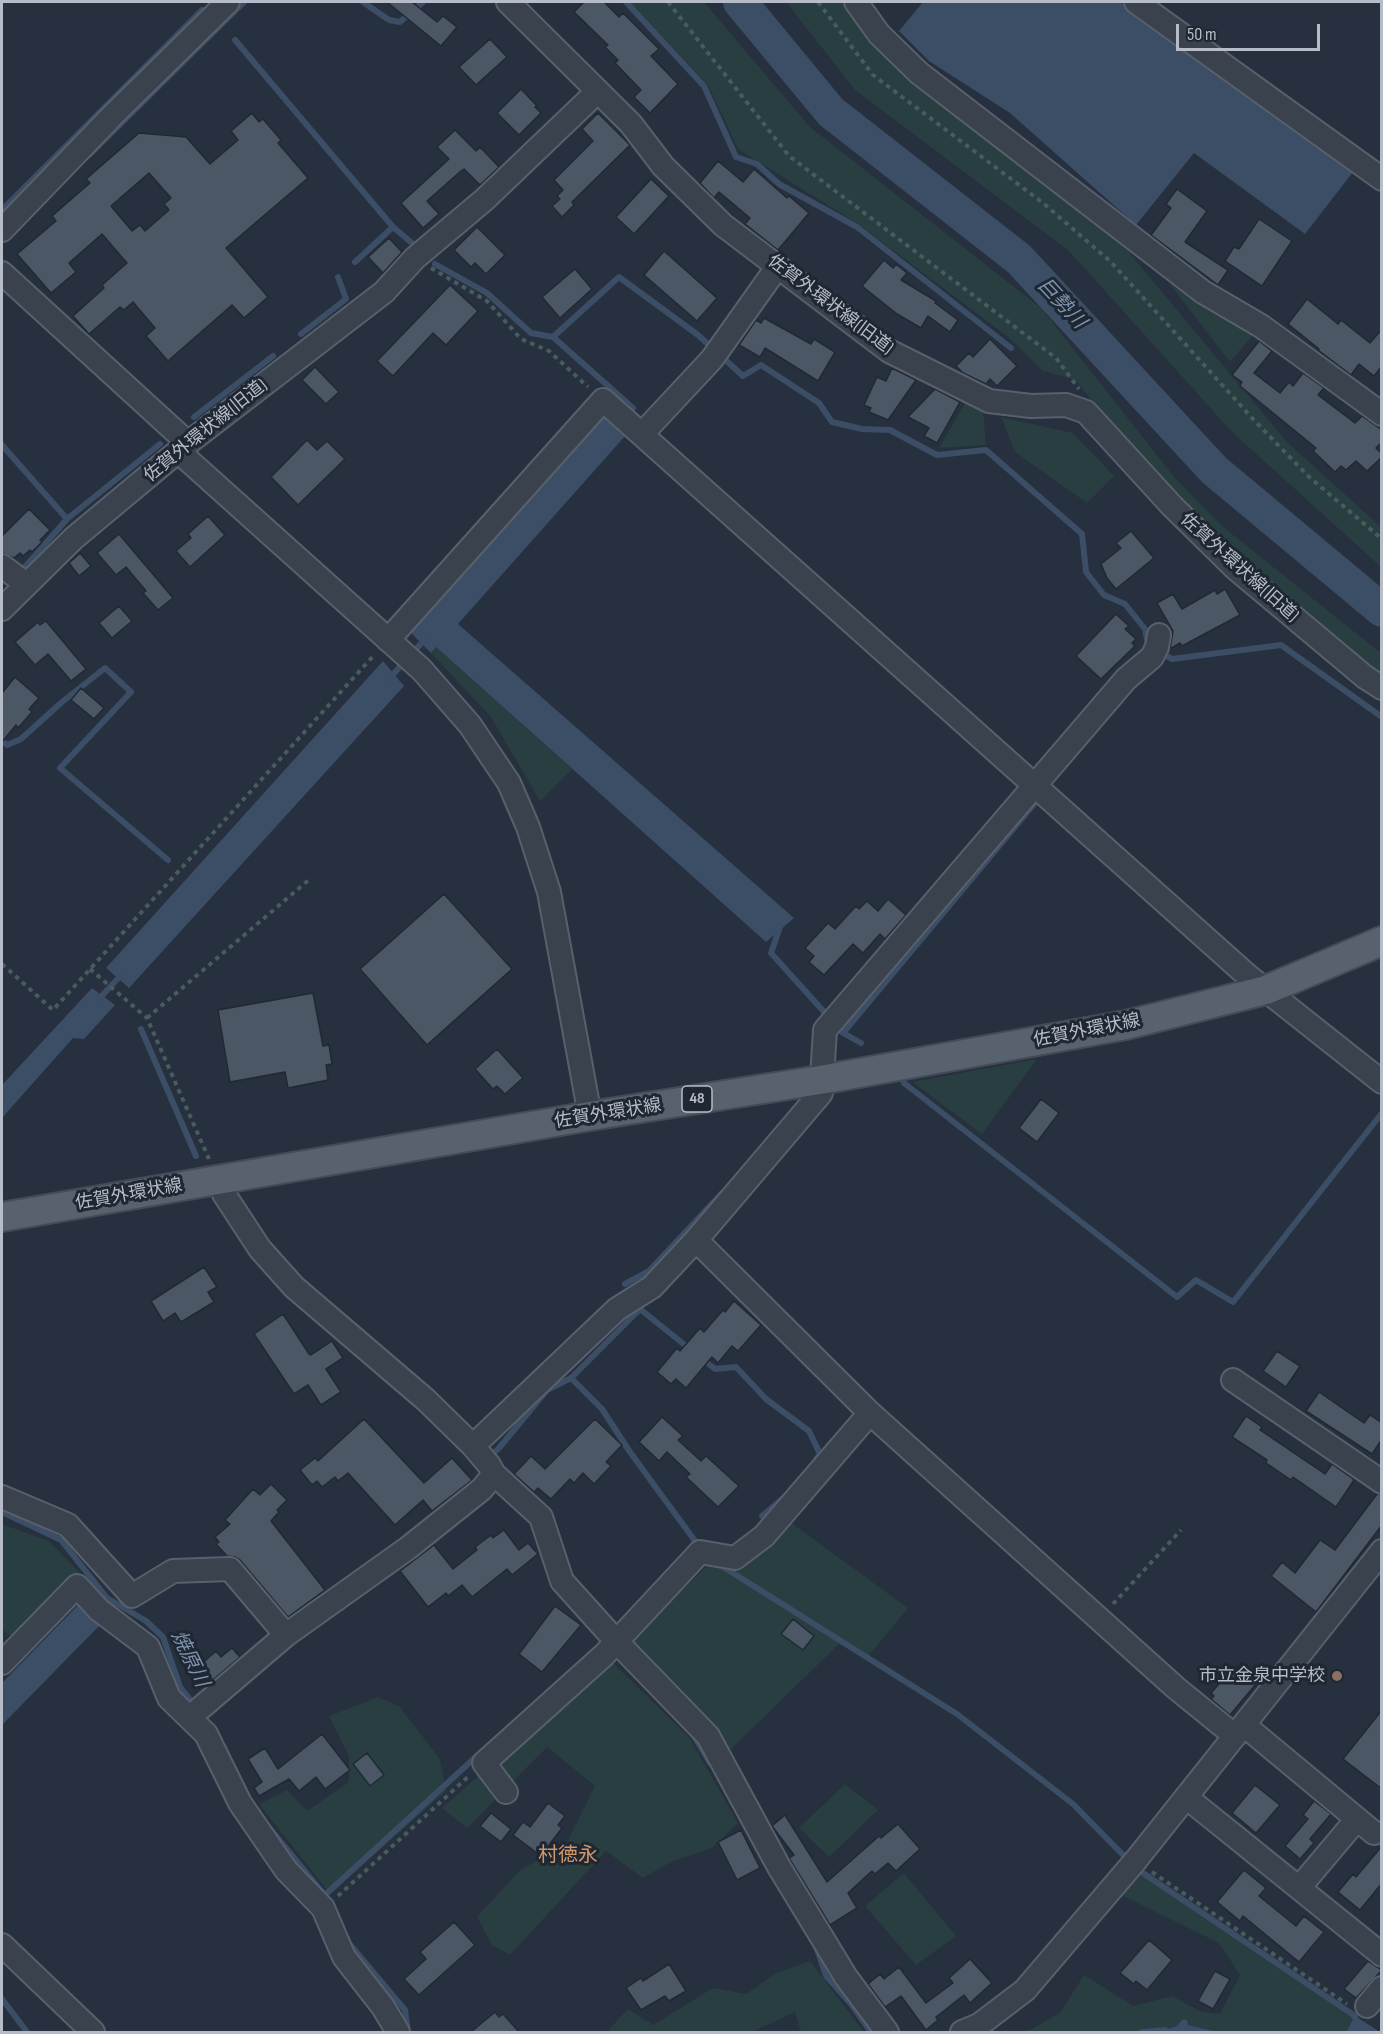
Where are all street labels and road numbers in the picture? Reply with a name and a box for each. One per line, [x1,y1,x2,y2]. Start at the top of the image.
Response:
street label: 佐賀外環状線(旧道) [763,251,897,359]
street label: 佐賀外環状線(旧道) [140,375,272,487]
street label: 佐賀外環状線(旧道) [1175,509,1303,627]
street label: 佐賀外環状線 [1032,1010,1142,1052]
road number: 48 [682,1086,712,1112]
street label: 佐賀外環状線 [553,1095,663,1133]
street label: 佐賀外環状線 [74,1175,184,1215]

